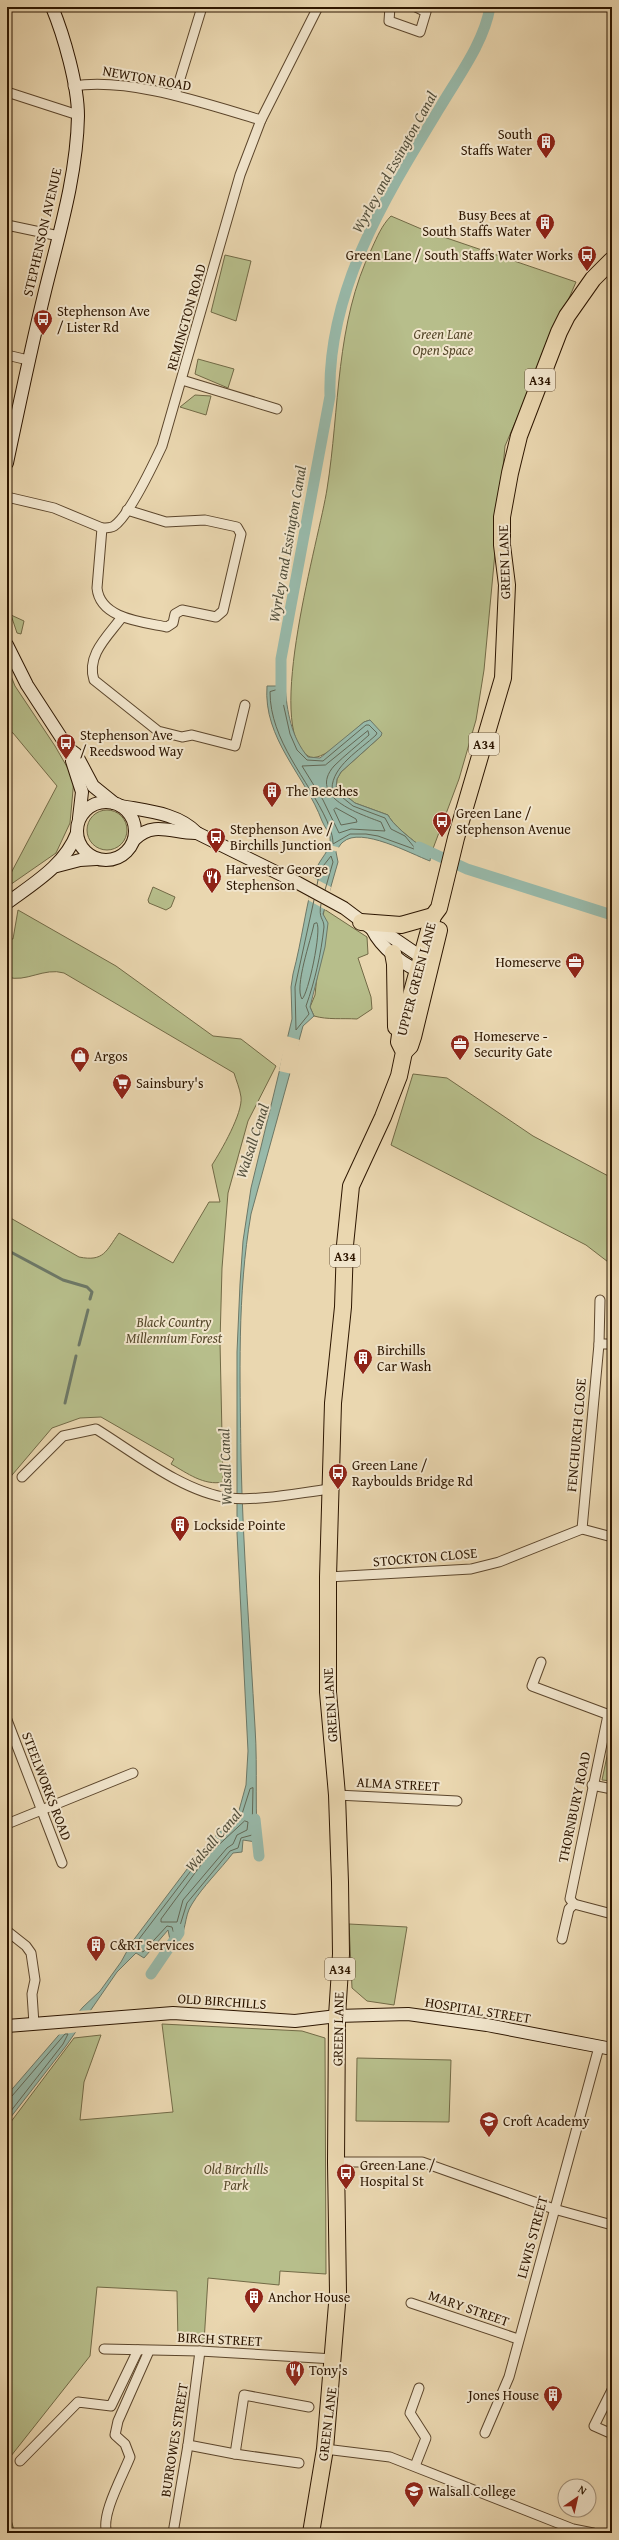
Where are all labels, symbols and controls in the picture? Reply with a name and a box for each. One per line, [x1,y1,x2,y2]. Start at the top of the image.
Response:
street label: NEWTON ROAD [101,60,193,96]
water label: Wyrley and Essington Canal [346,87,442,237]
place label: South Staffs Water [461,124,532,160]
building icon: South Staffs Water [535,131,557,159]
street label: STEPHENSON AVENUE [17,166,67,298]
place label: Busy Bees at South Staffs Water [422,205,531,241]
building icon: Busy Bees at South Staffs Water [534,212,556,240]
bus stop icon: Green Lane / South Staffs Water Works [576,244,598,272]
place label: Green Lane / South Staffs Water Works [346,245,573,265]
street label: REMINGTON ROAD [161,261,211,373]
place label: Stephenson Ave / Lister Rd [57,301,150,337]
bus stop icon: Stephenson Ave / Lister Rd [32,308,54,336]
park label: Green Lane Open Space [413,324,474,360]
road number: A34 [525,369,555,391]
water label: Wyrley and Essington Canal [263,464,311,624]
street label: GREEN LANE [493,525,515,599]
place label: Stephenson Ave / Reedswood Way [80,725,183,761]
bus stop icon: Stephenson Ave / Reedswood Way [55,732,77,760]
road number: A34 [469,733,499,755]
building icon: The Beeches [261,780,283,808]
place label: The Beeches [286,781,358,801]
place label: Green Lane / Stephenson Avenue [456,803,571,839]
bus stop icon: Green Lane / Stephenson Avenue [431,810,453,838]
place label: Stephenson Ave / Birchills Junction [230,819,333,855]
bus stop icon: Stephenson Ave / Birchills Junction [205,826,227,854]
place label: Harvester George Stephenson [226,859,329,895]
restaurant icon: Harvester George Stephenson [201,866,223,894]
street label: UPPER GREEN LANE [391,920,441,1038]
office icon: Homeserve [564,951,586,979]
place label: Homeserve [495,952,561,972]
place label: Homeserve - Security Gate [474,1026,553,1062]
office icon: Homeserve - Security Gate [449,1033,471,1061]
shop icon: Argos [69,1045,91,1073]
place label: Argos [94,1046,128,1066]
supermarket icon: Sainsbury's [111,1072,133,1100]
place label: Sainsbury's [136,1073,204,1093]
water label: Walsall Canal [230,1101,274,1181]
road number: A34 [330,1245,360,1267]
park label: Black Country Millennium Forest [126,1312,223,1348]
place label: Birchills Car Wash [377,1340,432,1376]
building icon: Birchills Car Wash [352,1347,374,1375]
street label: FENCHURCH CLOSE [561,1377,591,1493]
water label: Walsall Canal [213,1428,237,1506]
place label: Green Lane / Rayboulds Bridge Rd [352,1455,473,1491]
bus stop icon: Green Lane / Rayboulds Bridge Rd [327,1462,349,1490]
building icon: Lockside Pointe [169,1514,191,1542]
place label: Lockside Pointe [194,1515,286,1535]
street label: STOCKTON CLOSE [372,1542,478,1572]
street label: GREEN LANE [317,1667,343,1743]
street label: STEELWORKS ROAD [17,1729,77,1843]
street label: THORNBURY ROAD [553,1750,595,1864]
street label: ALMA STREET [356,1772,440,1796]
water label: Walsall Canal [180,1804,246,1876]
building icon: C&RT Services [85,1934,107,1962]
place label: C&RT Services [110,1935,194,1955]
road number: A34 [325,1958,355,1980]
street label: OLD BIRCHILLS [177,1988,267,2014]
street label: GREEN LANE [327,1992,349,2066]
street label: HOSPITAL STREET [424,1992,532,2028]
school or university icon: Croft Academy [478,2110,500,2138]
place label: Croft Academy [503,2111,590,2131]
place label: Green Lane / Hospital St [360,2155,436,2191]
park label: Old Birchills Park [204,2159,268,2195]
bus stop icon: Green Lane / Hospital St [335,2162,357,2190]
street label: LEWIS STREET [511,2193,553,2281]
street label: MARY STREET [426,2285,512,2331]
building icon: Anchor House [243,2286,265,2314]
place label: Anchor House [268,2287,351,2307]
street label: BIRCH STREET [177,2327,263,2351]
restaurant icon: Tony's [284,2359,306,2387]
place label: Tony's [309,2360,347,2380]
street label: BURROWES STREET [155,2381,193,2499]
building icon: Jones House [542,2384,564,2412]
place label: Jones House [466,2385,539,2405]
street label: GREEN LANE [313,2386,341,2462]
north arrow [557,2478,597,2518]
school or university icon: Walsall College [403,2480,425,2508]
place label: Walsall College [428,2481,516,2501]
text: N [575,2481,591,2499]

